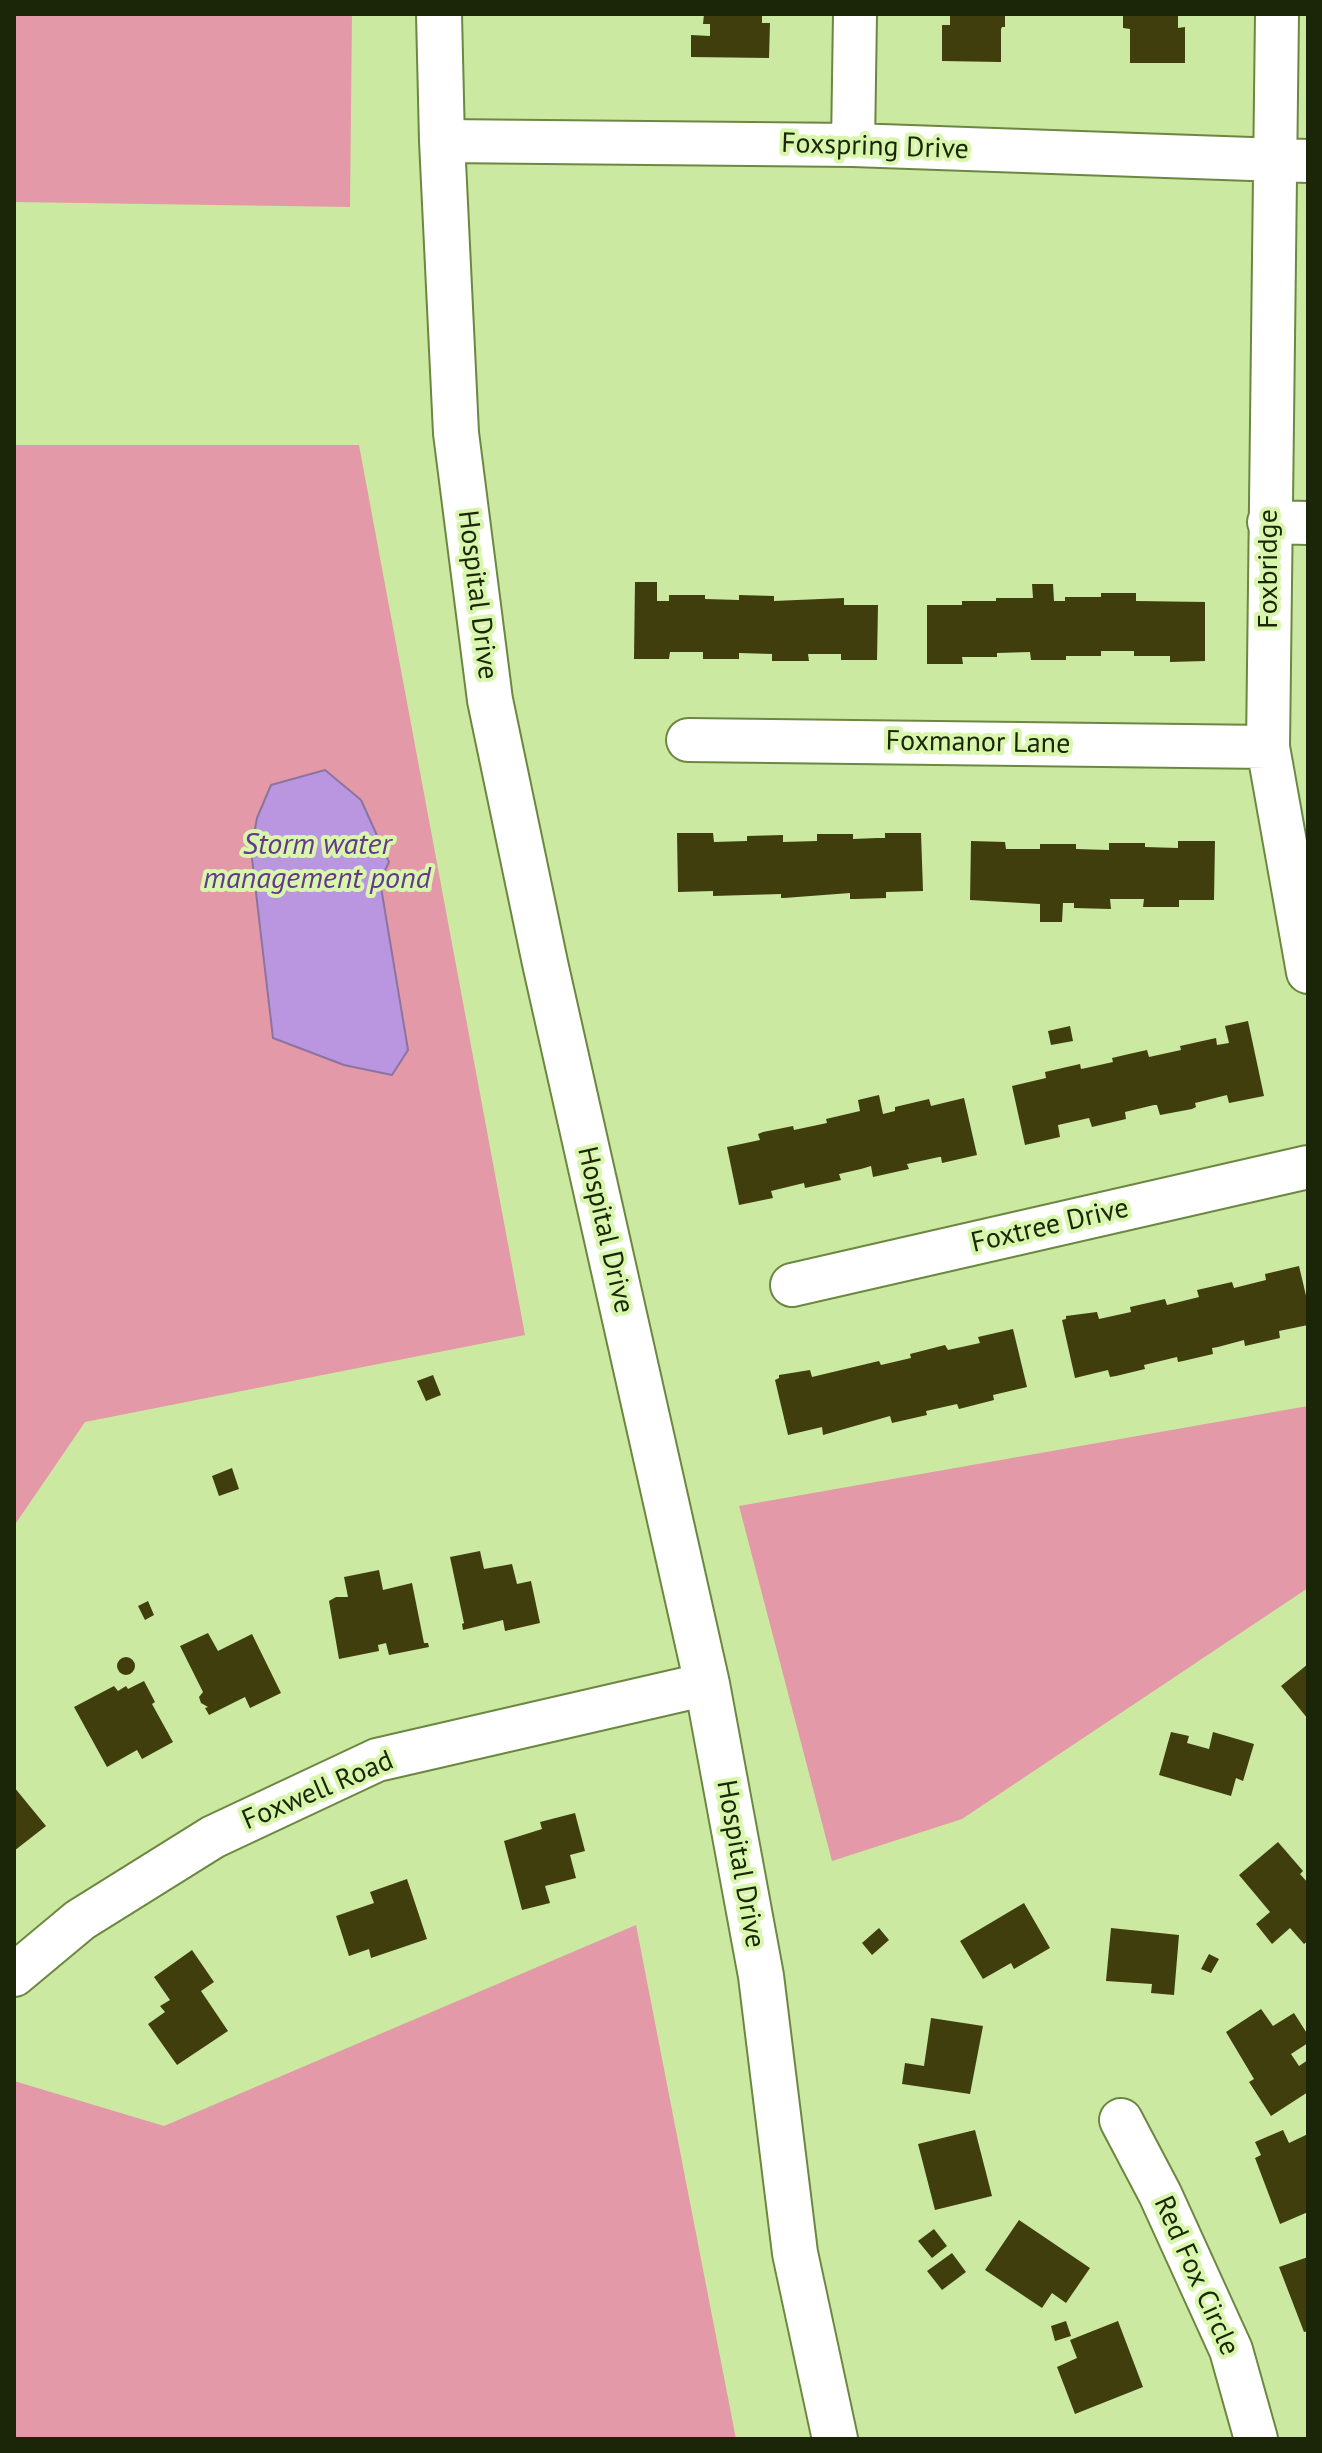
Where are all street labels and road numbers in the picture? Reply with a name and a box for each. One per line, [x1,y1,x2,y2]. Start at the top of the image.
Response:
street label: Foxspring Drive [781,127,969,167]
street label: Hospital Drive [450,509,504,681]
street label: Foxbridge [1252,509,1286,629]
street label: Foxmanor Lane [885,725,1071,761]
street label: Hospital Drive [570,1143,640,1317]
street label: Foxtree Drive [968,1192,1132,1260]
street label: Foxwell Road [237,1744,399,1838]
street label: Hospital Drive [709,1777,771,1951]
street label: Red Fox Circle [1146,2191,1246,2361]

